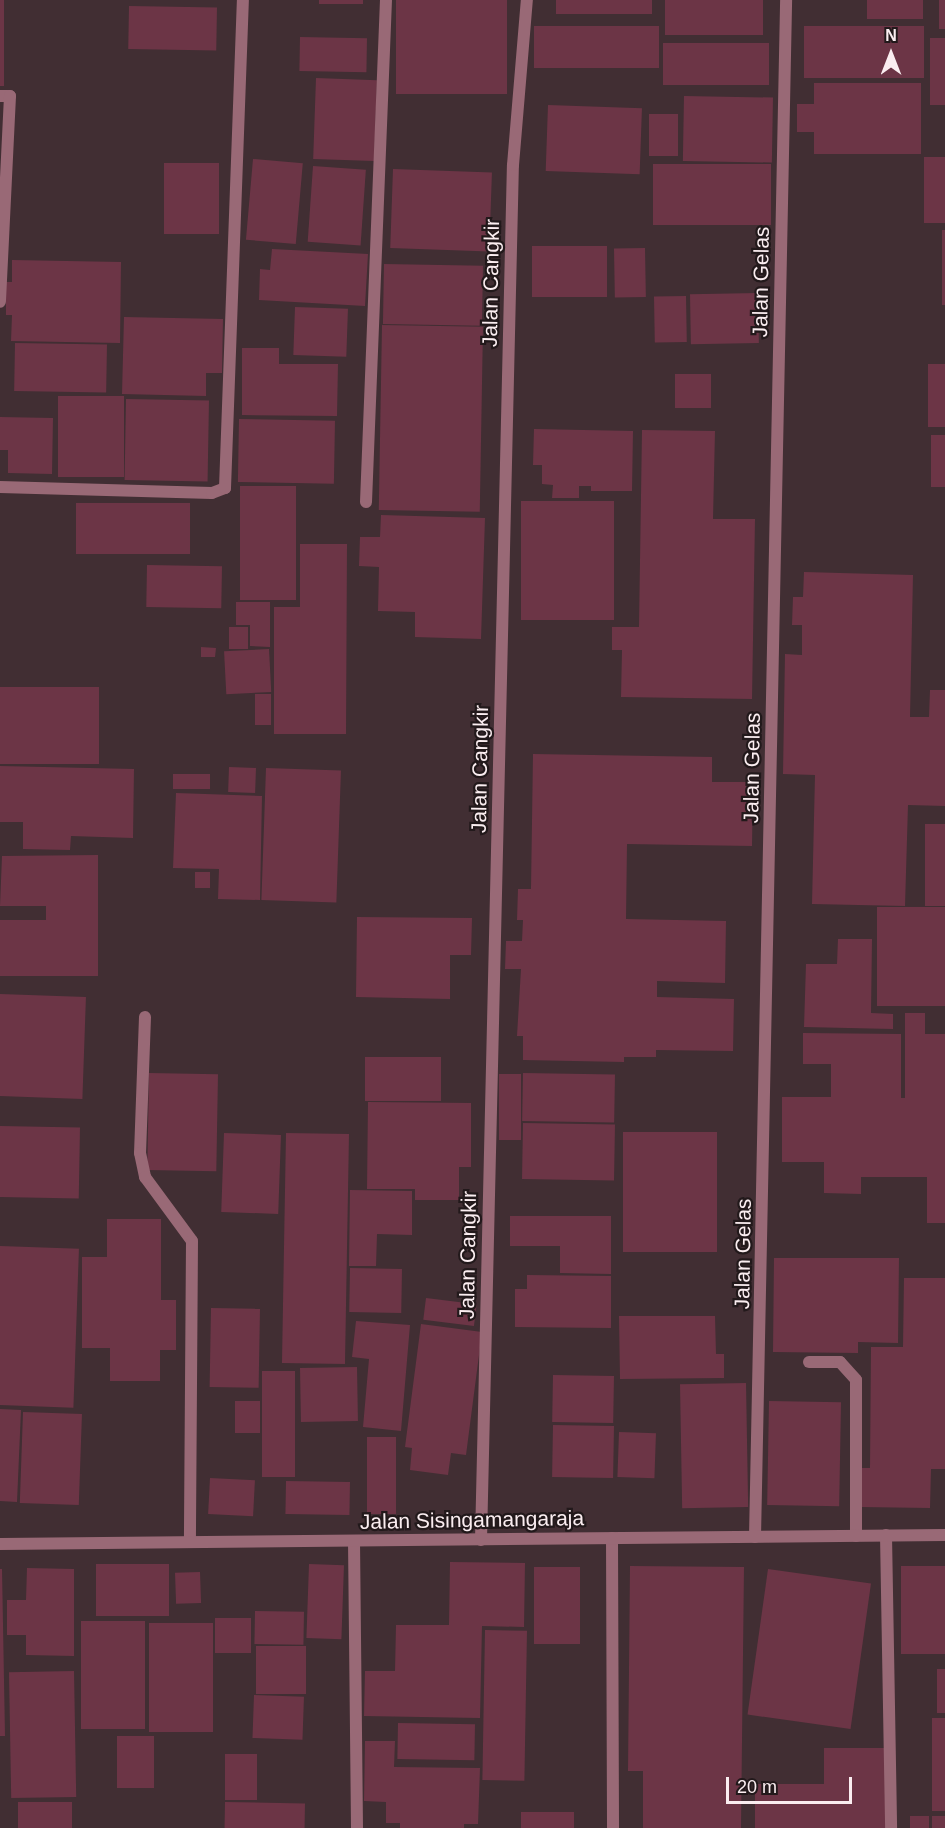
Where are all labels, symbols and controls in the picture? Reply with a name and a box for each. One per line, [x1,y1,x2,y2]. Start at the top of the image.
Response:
north arrow [861,24,921,84]
text: N [885,27,897,44]
street label: Jalan Cangkir [477,219,505,347]
street label: Jalan Gelas [747,226,775,338]
street label: Jalan Cangkir [466,705,494,833]
street label: Jalan Gelas [738,712,766,824]
street label: Jalan Cangkir [454,1191,482,1319]
street label: Jalan Gelas [729,1198,757,1310]
street label: Jalan Sisingamangaraja [360,1505,584,1535]
scale bar [729,1765,855,1803]
text: 20 m [737,1777,777,1797]

